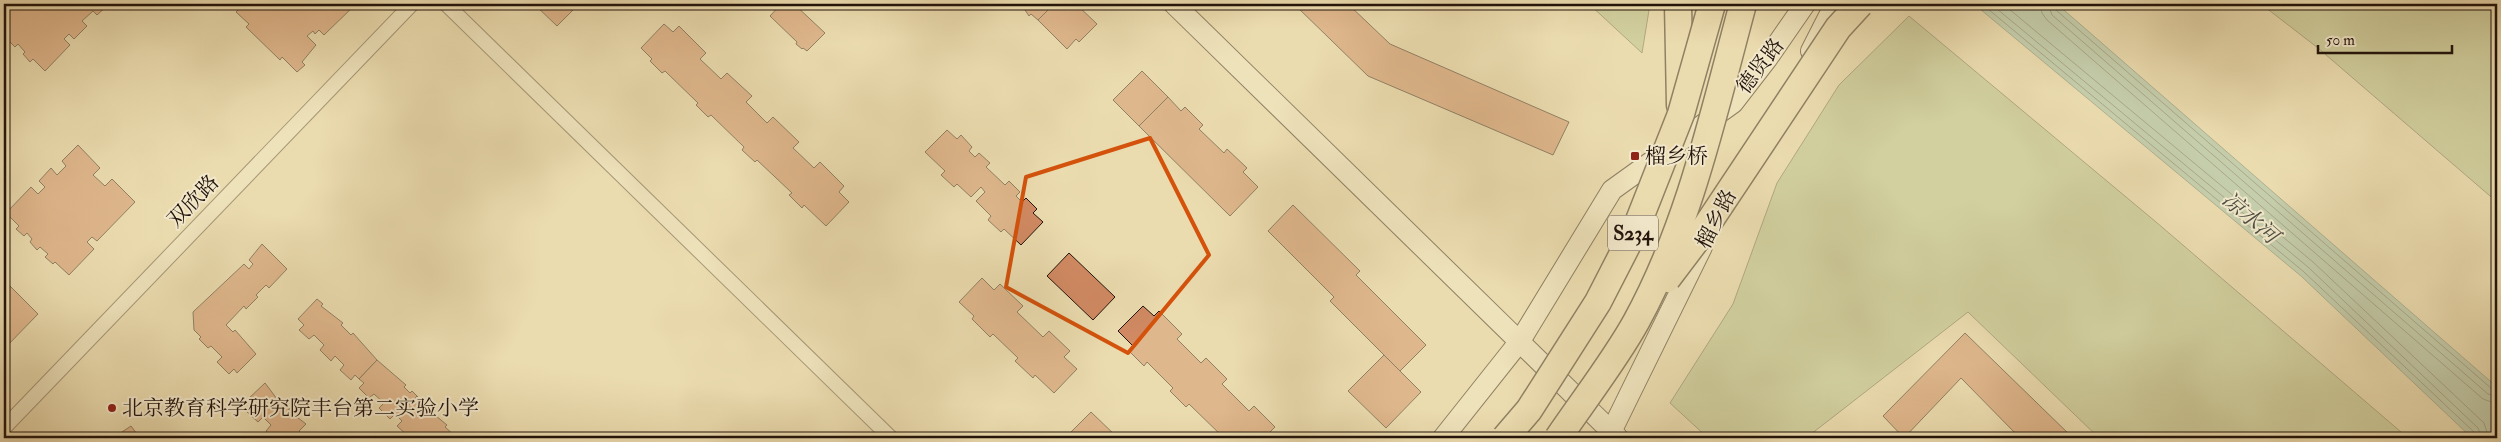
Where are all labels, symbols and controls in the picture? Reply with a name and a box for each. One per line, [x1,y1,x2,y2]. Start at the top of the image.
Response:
scale bar [2318,22,2452,54]
text: 50 m [2326,31,2355,50]
street label: 德贤路 [1731,33,1790,100]
place label: 榴乡桥 [1645,143,1708,170]
marker: 榴乡桥 [1629,150,1641,162]
street label: 双欣路 [162,169,225,233]
street label: 榴乡路 [1690,185,1743,253]
water label: 凉水河 [2216,186,2287,253]
road number: S234 [1608,216,1658,250]
place label: 北京教育科学研究院丰台第二实验小学 [122,395,479,422]
marker: 北京教育科学研究院丰台第二实验小学 [106,402,118,414]

